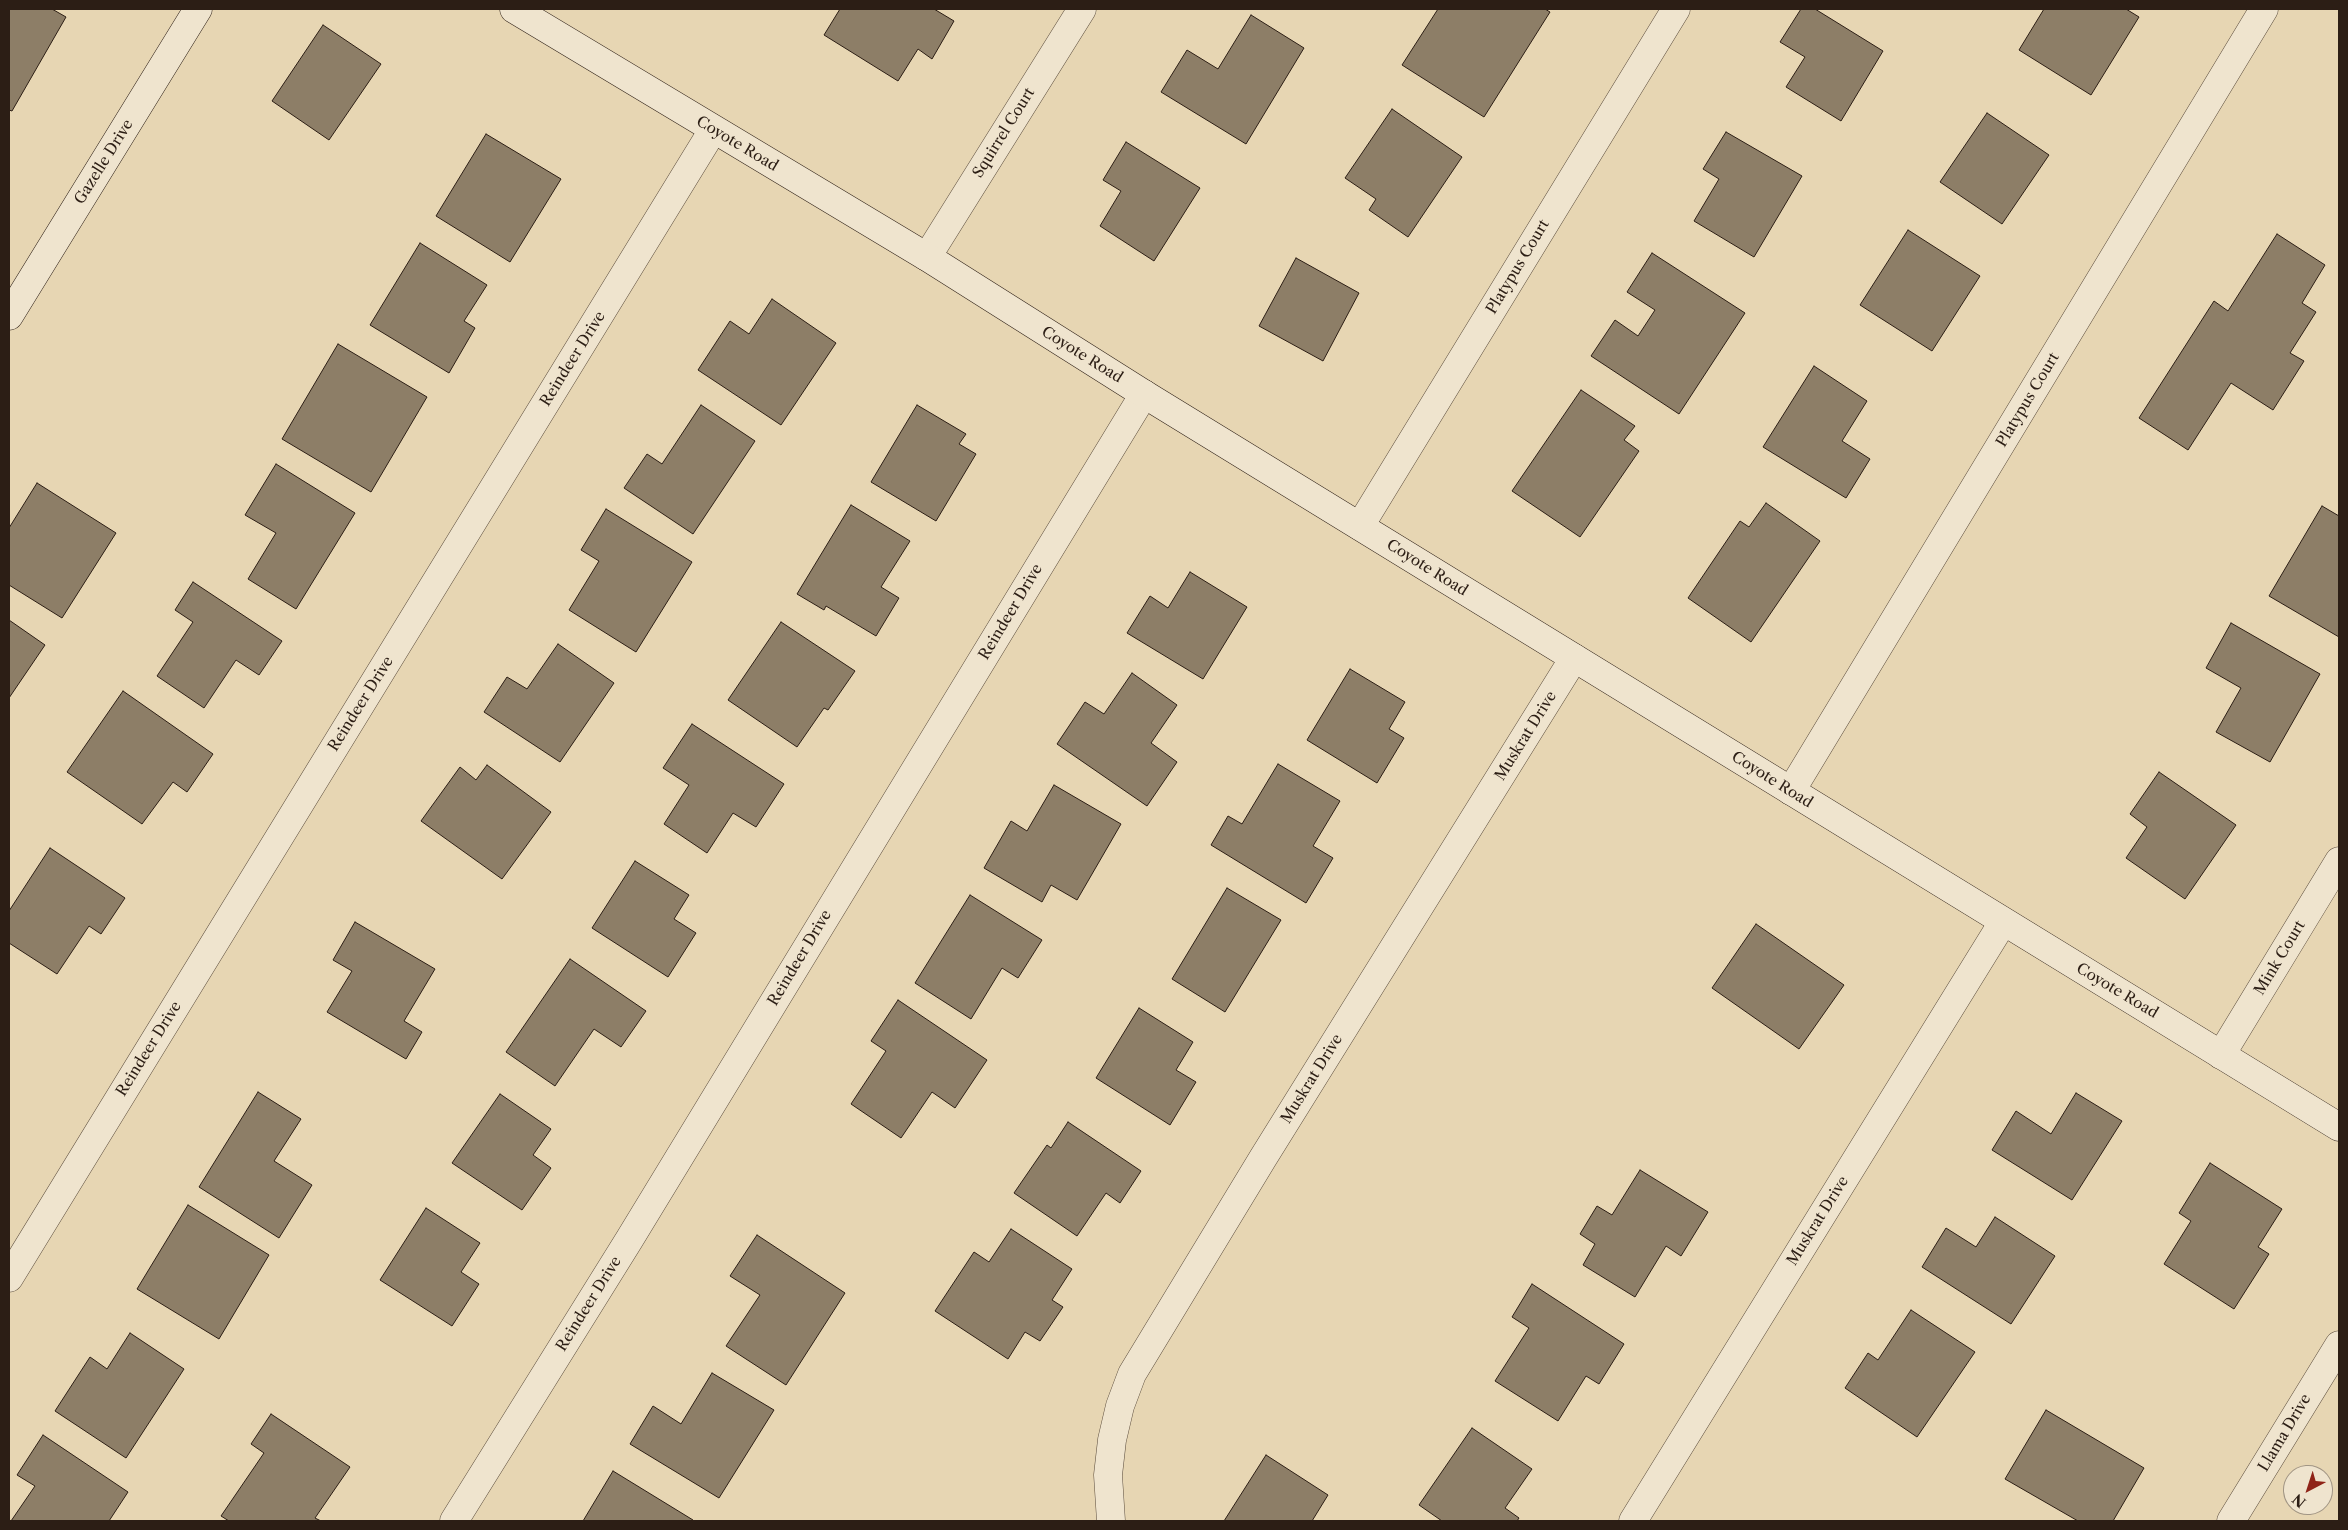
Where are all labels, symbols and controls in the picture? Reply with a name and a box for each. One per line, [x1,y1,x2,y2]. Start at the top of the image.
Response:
street label: Squirrel Court [969,85,1039,181]
street label: Coyote Road [693,113,781,175]
street label: Gazelle Drive [71,116,137,208]
street label: Platypus Court [1483,217,1553,317]
street label: Reindeer Drive [537,308,609,410]
street label: Coyote Road [1038,323,1126,387]
street label: Platypus Court [1993,350,2063,450]
street label: Coyote Road [1383,536,1471,600]
street label: Reindeer Drive [975,561,1047,663]
street label: Reindeer Drive [325,653,397,755]
street label: Muskrat Drive [1491,688,1561,784]
street label: Coyote Road [1728,748,1816,812]
street label: Reindeer Drive [764,907,836,1009]
street label: Mink Court [2251,918,2309,998]
street label: Coyote Road [2073,960,2161,1022]
street label: Reindeer Drive [113,998,185,1100]
street label: Muskrat Drive [1277,1031,1347,1127]
street label: Muskrat Drive [1783,1173,1853,1269]
street label: Reindeer Drive [553,1253,625,1355]
street label: Llama Drive [2255,1391,2315,1475]
north arrow [2283,1465,2333,1515]
text: N [2289,1490,2309,1512]

